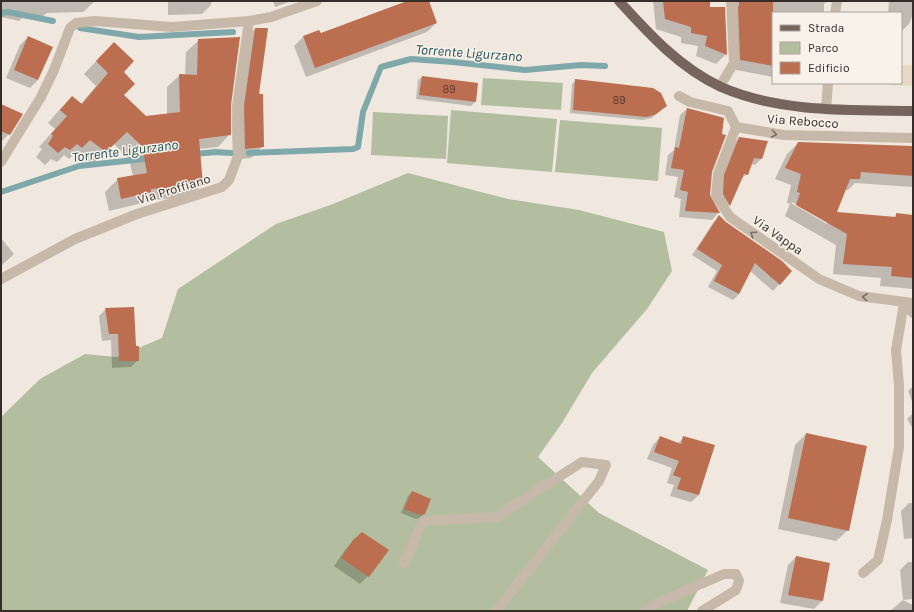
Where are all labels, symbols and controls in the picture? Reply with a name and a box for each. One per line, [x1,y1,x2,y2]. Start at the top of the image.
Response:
legend [772,12,902,84]
text: Strada [808,21,844,35]
water label: Torrente Ligurzano [415,41,523,65]
text: Parco [808,41,838,55]
text: Edificio [808,61,849,75]
house number: 89 [442,83,456,96]
house number: 89 [612,94,626,107]
street label: Via Rebocco [767,111,839,131]
one-way arrow [771,129,778,137]
water label: Torrente Ligurzano [71,136,179,166]
street label: Via Proffiano [136,171,212,207]
street label: Via Vappa [750,212,806,258]
one-way arrow [750,231,757,239]
one-way arrow [862,293,868,302]

